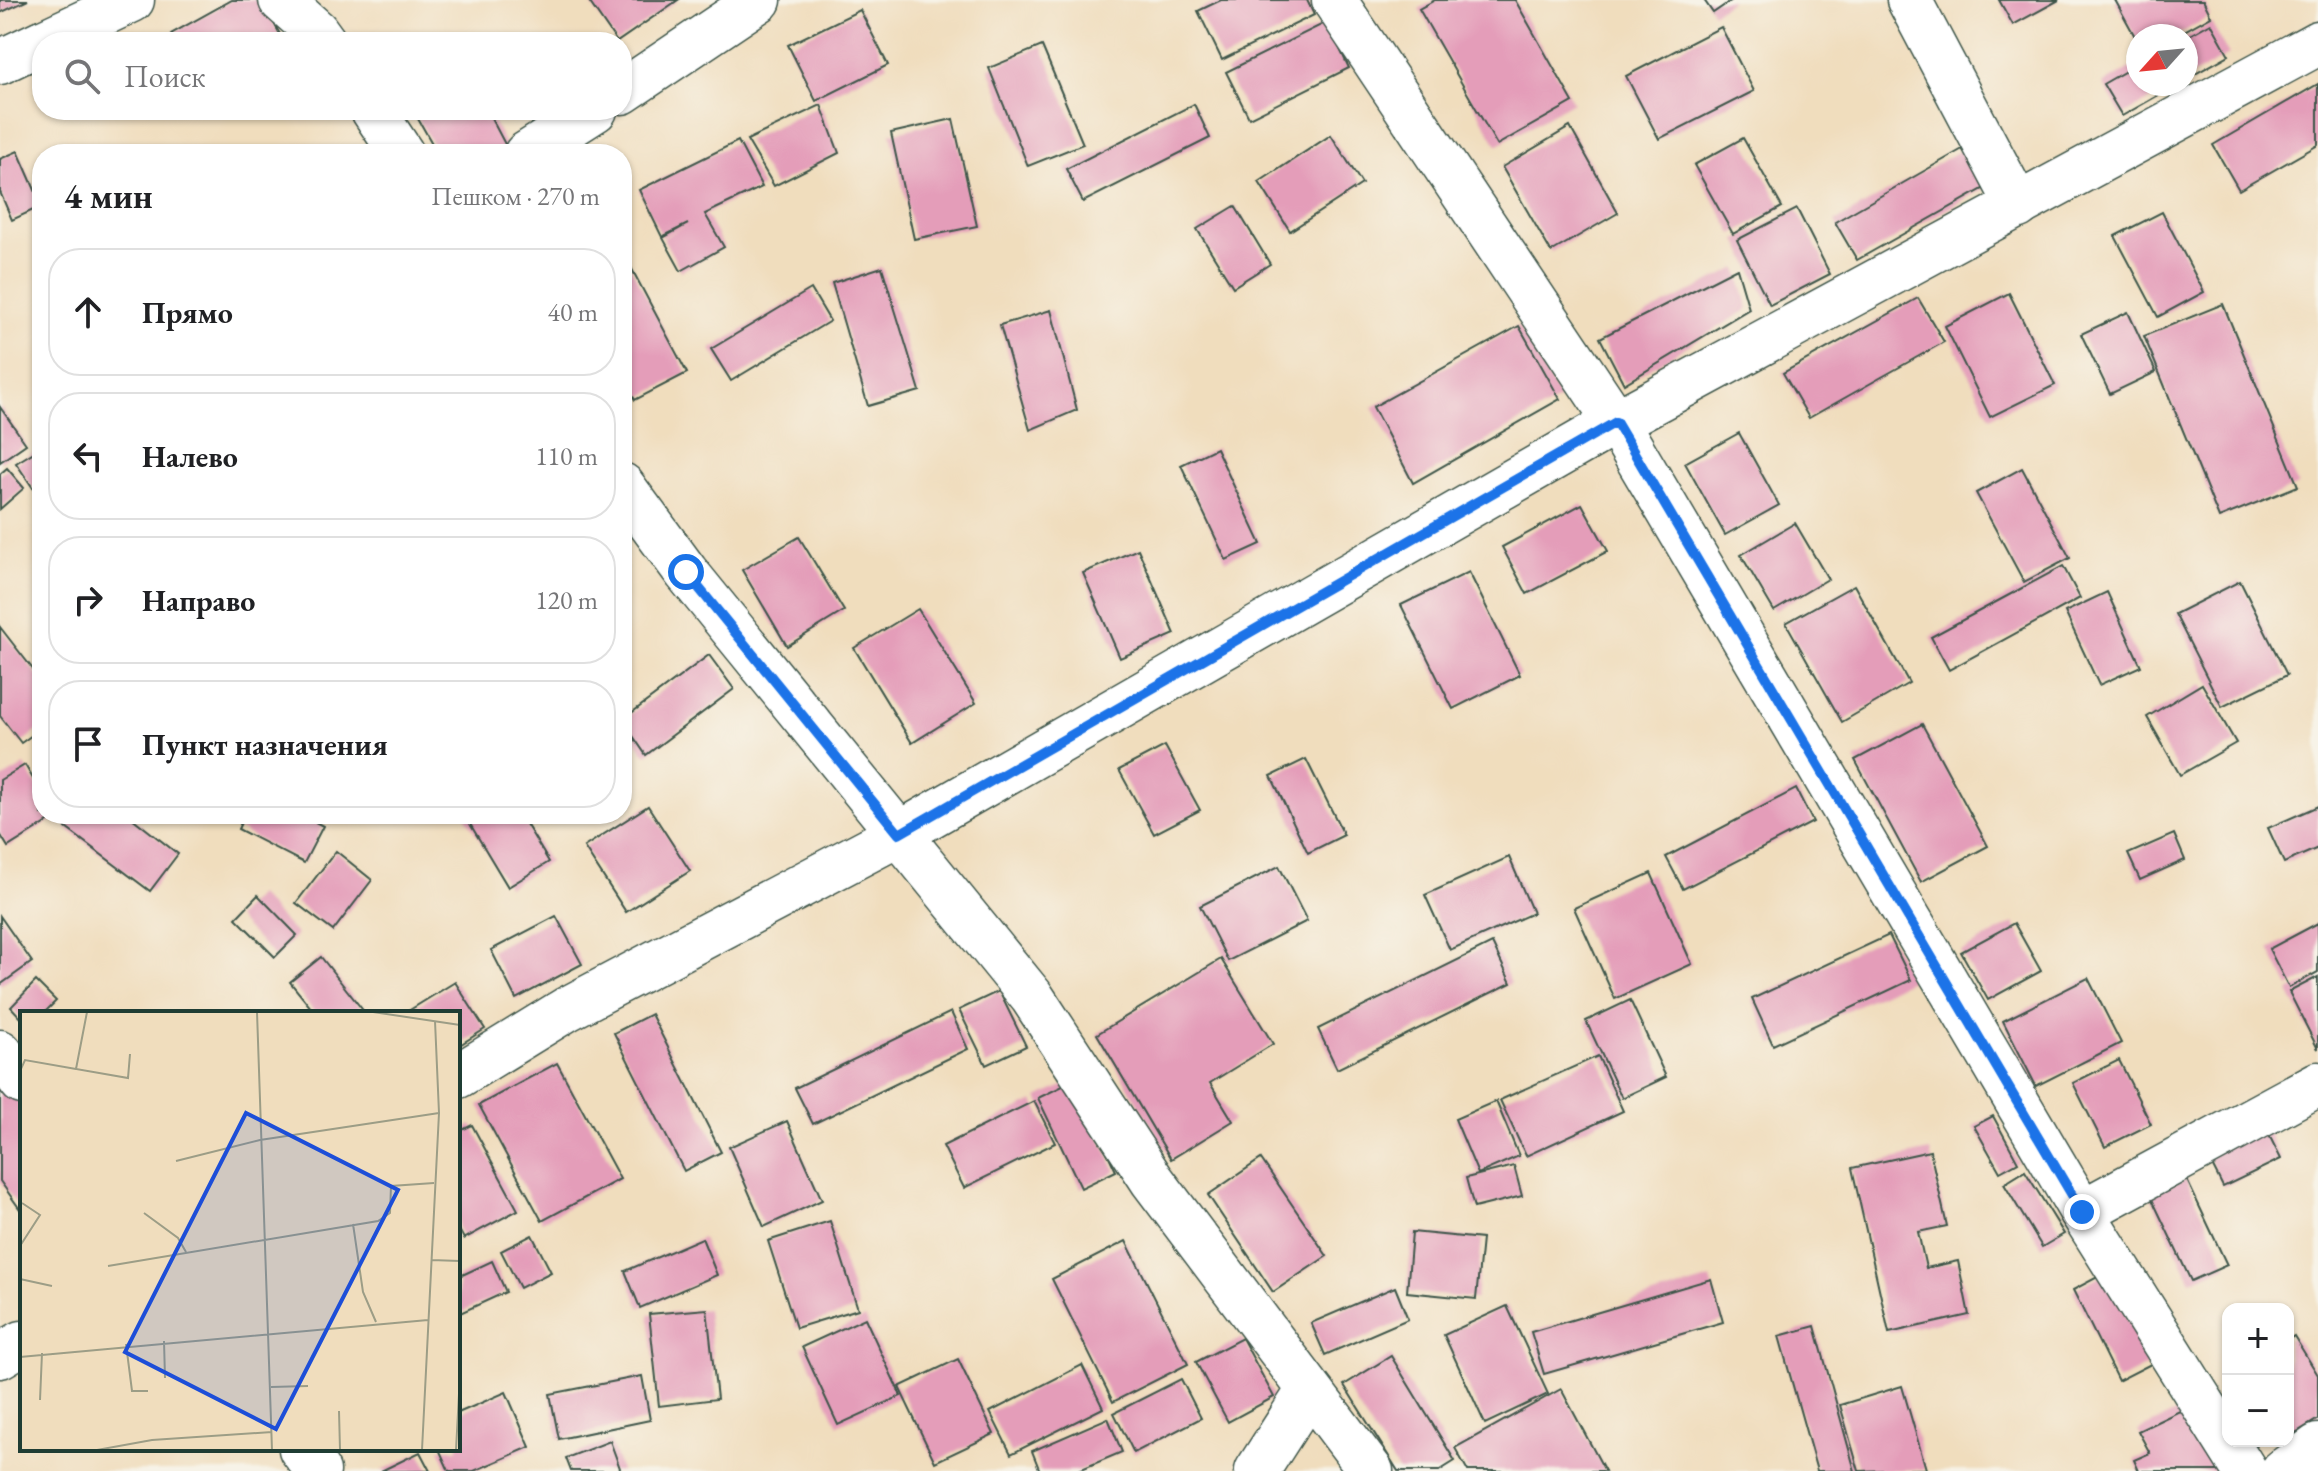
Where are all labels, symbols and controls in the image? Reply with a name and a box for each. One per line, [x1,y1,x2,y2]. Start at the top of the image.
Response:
north arrow [2126,24,2198,96]
search box [32,32,632,120]
icon: search [60,54,104,98]
text: Поиск [124,57,206,96]
text: 4 мин [64,174,153,218]
text: Пешком · 270 m [431,179,600,213]
icon: ahead [66,290,110,334]
text: Прямо [142,293,233,332]
text: 40 m [548,295,598,329]
icon: left [66,434,110,478]
text: Налево [142,437,238,476]
text: 110 m [535,439,598,473]
route start [668,554,704,590]
icon: right [66,578,110,622]
text: Направо [142,581,255,620]
text: 120 m [535,583,598,617]
icon: arrive [66,722,110,766]
text: Пункт назначения [142,725,388,764]
inset map [20,1011,460,1451]
route end [2064,1194,2100,1230]
map controls [2222,1303,2294,1447]
button: + [2222,1303,2294,1375]
button: − [2222,1375,2294,1447]

